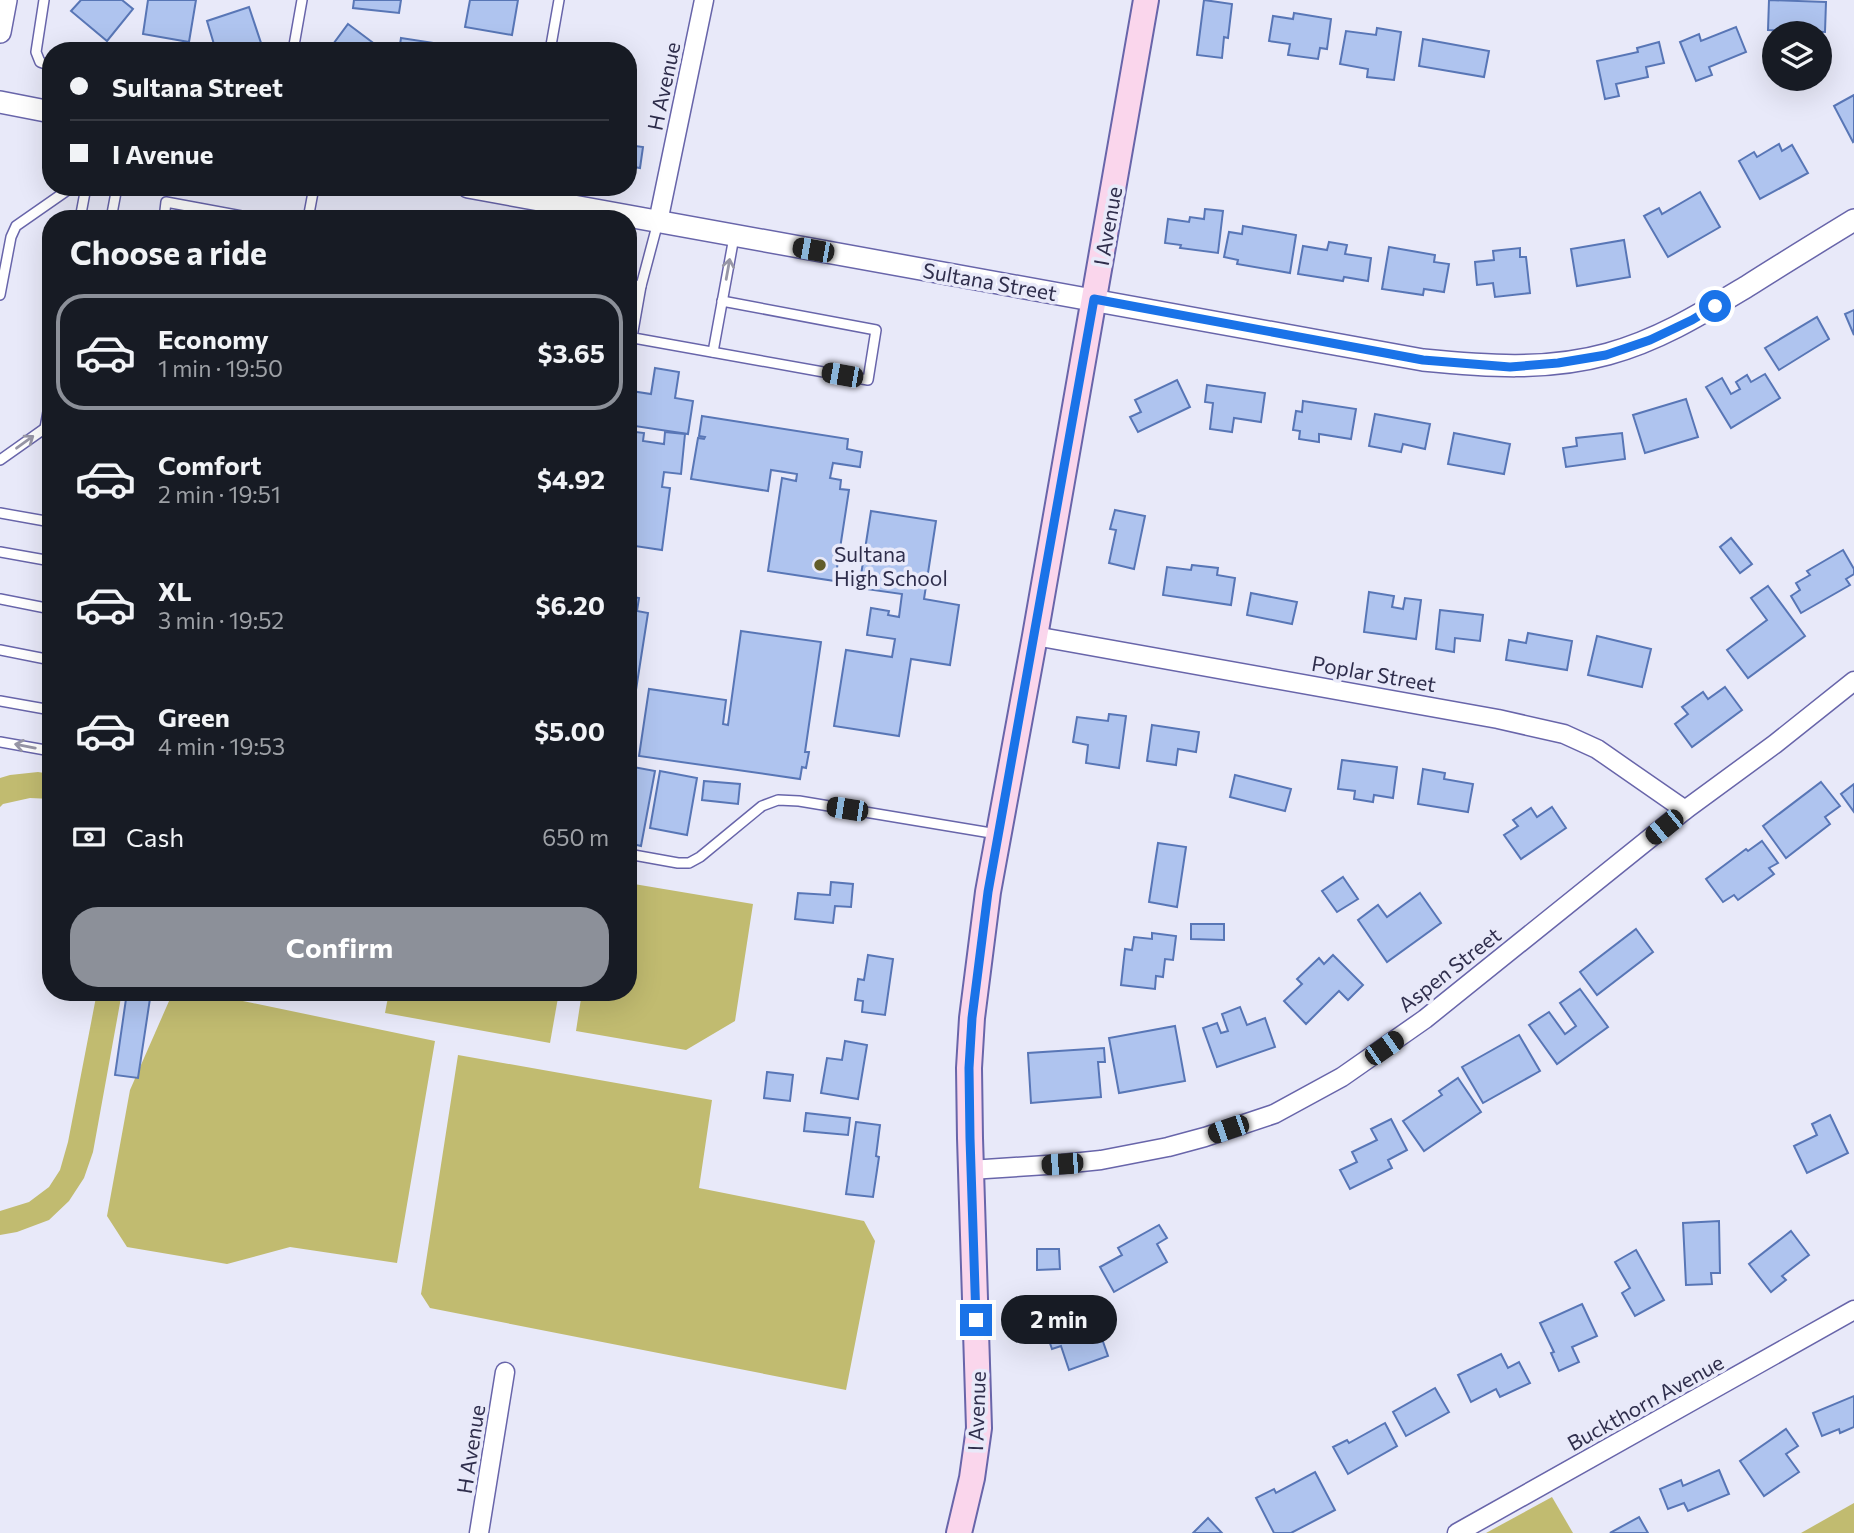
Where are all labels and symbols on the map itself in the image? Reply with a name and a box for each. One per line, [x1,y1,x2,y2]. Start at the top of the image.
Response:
street label: H Avenue [641,39,685,133]
street label: I Avenue [1088,184,1126,268]
car [791,236,836,264]
street label: Sultana Street [921,257,1059,305]
one-way arrow [722,258,736,281]
route start [1699,290,1731,322]
car [820,361,865,389]
one-way arrow [15,435,34,449]
place label: Sultana High School [834,541,948,590]
marker: Sultana High School [812,557,828,573]
street label: Poplar Street [1310,650,1438,696]
one-way arrow [14,739,37,752]
car [825,795,870,823]
car [1642,806,1687,848]
street label: Aspen Street [1393,921,1505,1017]
car [1361,1027,1408,1069]
car [1205,1112,1252,1146]
car [1041,1152,1084,1176]
callout: 2 min [1000,1296,1116,1344]
route end [960,1304,992,1336]
street label: Buckthorn Avenue [1563,1349,1727,1455]
street label: I Avenue [962,1371,990,1451]
street label: H Avenue [451,1403,489,1495]

